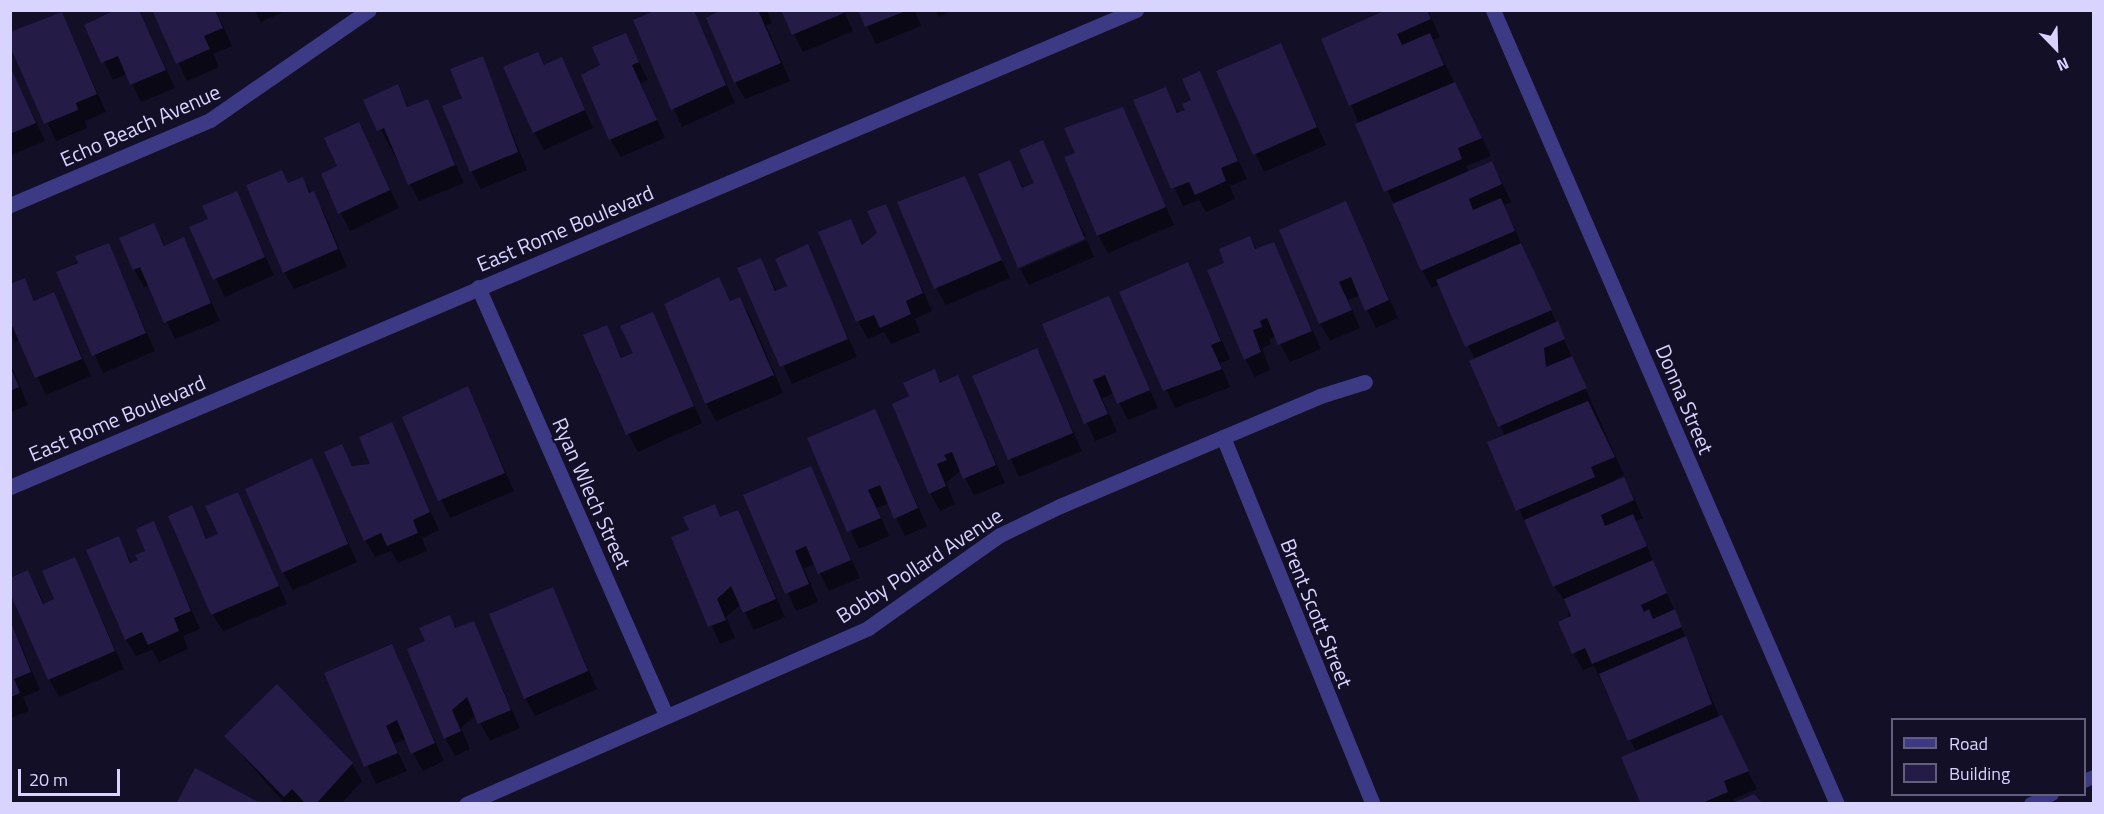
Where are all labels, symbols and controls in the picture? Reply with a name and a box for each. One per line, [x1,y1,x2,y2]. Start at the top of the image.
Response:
north arrow [2026,18,2086,78]
text: N [2053,51,2073,78]
street label: Echo Beach Avenue [56,78,224,172]
street label: East Rome Boulevard [473,179,657,277]
street label: Donna Street [1651,340,1719,458]
street label: East Rome Boulevard [25,369,209,467]
street label: Ryan Wlech Street [547,414,637,572]
street label: Bobby Pollard Avenue [831,502,1007,628]
street label: Brent Scott Street [1276,535,1358,691]
legend [1891,718,2086,796]
text: Road [1949,730,1988,757]
scale bar [21,757,123,795]
text: Building [1949,760,2010,787]
text: 20 m [29,766,68,793]

